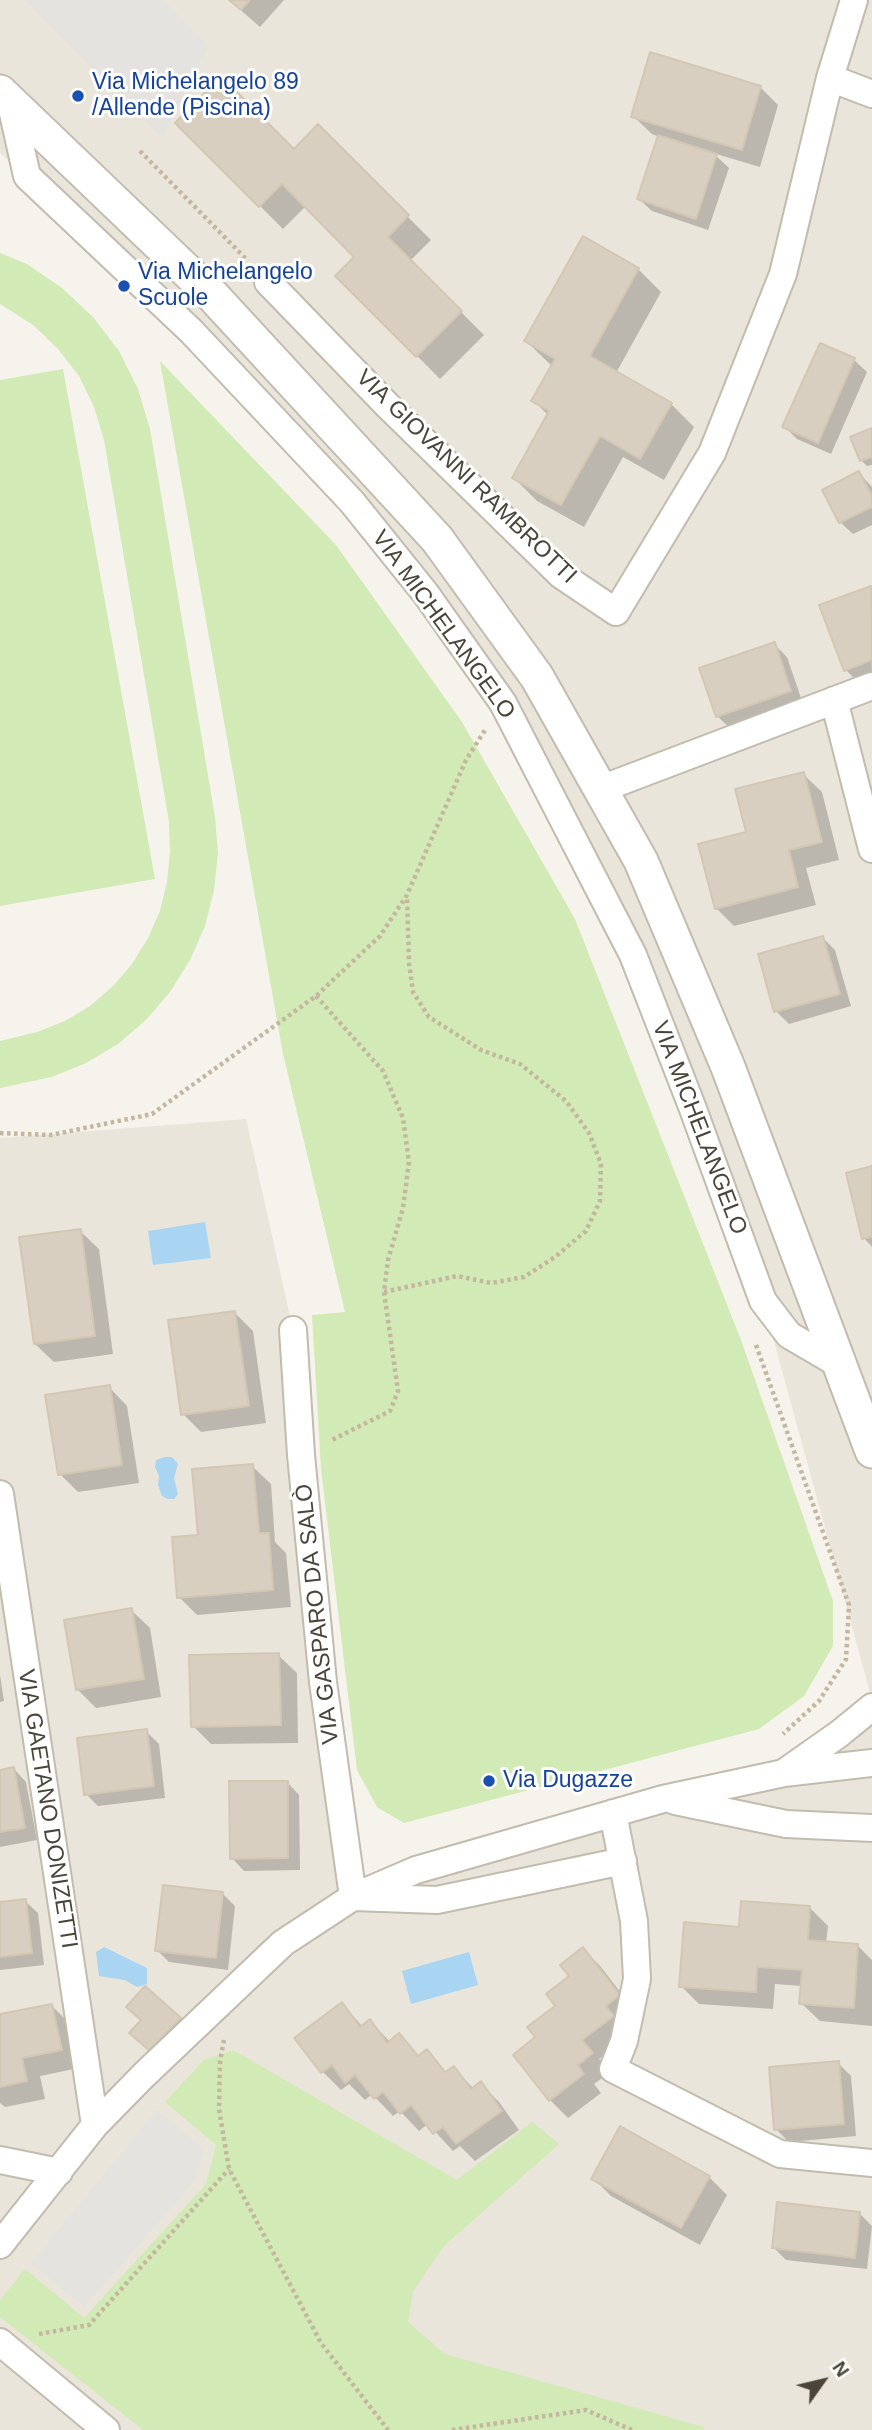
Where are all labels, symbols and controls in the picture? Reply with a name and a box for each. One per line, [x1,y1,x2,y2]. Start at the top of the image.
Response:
place label: Via Michelangelo 89 /Allende (Piscina) [92,69,299,123]
marker: Via Michelangelo 89 /Allende (Piscina) [70,88,86,104]
place label: Via Michelangelo Scuole [138,259,313,313]
marker: Via Michelangelo Scuole [116,278,132,294]
street label: VIA GIOVANNI RAMBROTTI [350,364,582,590]
street label: VIA MICHELANGELO [365,525,521,725]
street label: VIA MICHELANGELO [646,1017,752,1239]
street label: VIA GASPARO DA SALÒ [291,1482,345,1746]
street label: VIA GAETANO DONIZETTI [11,1668,83,1950]
place label: Via Dugazze [503,1767,633,1795]
marker: Via Dugazze [481,1773,497,1789]
north arrow [788,2346,858,2416]
text: N [828,2357,853,2381]

